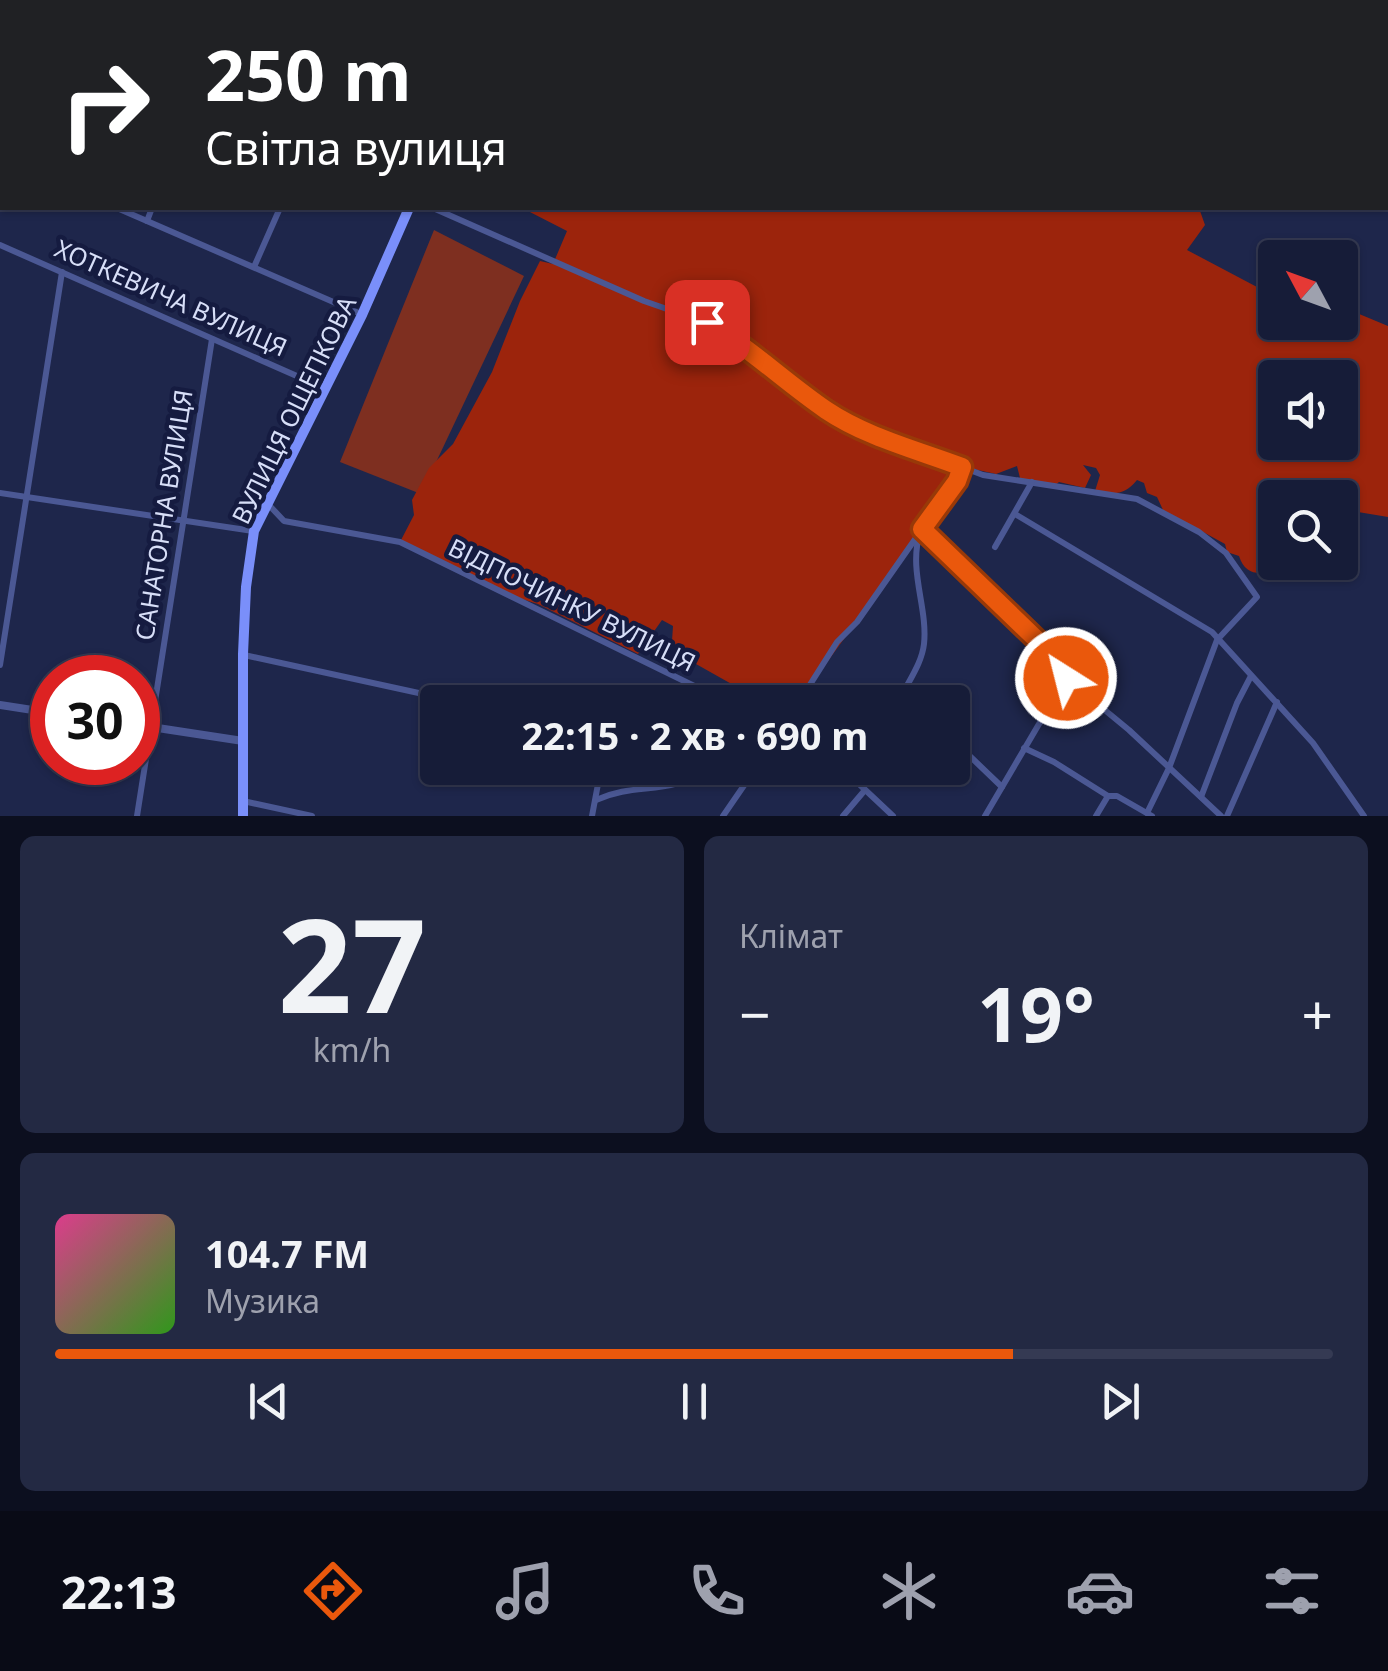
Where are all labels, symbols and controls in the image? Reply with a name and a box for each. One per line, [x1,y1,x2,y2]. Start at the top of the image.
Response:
text: 250 m [205,26,412,122]
icon: right [40,40,170,170]
text: Світла вулиця [205,117,507,178]
street label: ХОТКЕВИЧА ВУЛИЦЯ [50,231,293,364]
north arrow [1258,240,1358,340]
map controls [1258,240,1358,580]
pin [665,280,750,365]
street label: ВУЛИЦЯ ОЩЕПКОВА [223,290,363,529]
icon: arrive [680,295,735,350]
button: sound [1258,360,1358,460]
street label: САНАТОРНА ВУЛИЦЯ [126,387,200,643]
button: search [1258,480,1358,580]
street label: ВІДПОЧИНКУ ВУЛИЦЯ [443,529,702,679]
position arrow [1014,626,1118,730]
speed limit sign: 30 [30,655,160,785]
text: 22:15 · 2 хв · 690 m [522,709,868,761]
text: 27 [278,874,426,1051]
text: Клімат [739,914,843,957]
text: 19° [977,962,1095,1064]
text: − [739,976,770,1051]
text: + [1302,976,1333,1051]
text: km/h [313,1028,391,1071]
text: 104.7 FM [205,1227,369,1279]
text: Музика [205,1279,320,1322]
icon: previous [241,1374,296,1429]
icon: pause [667,1374,722,1429]
icon: next [1093,1374,1148,1429]
icon: directions [298,1556,368,1626]
icon: music [490,1556,560,1626]
icon: phone [682,1556,752,1626]
icon: climate [874,1556,944,1626]
icon: car [1065,1556,1135,1626]
icon: filters [1257,1556,1327,1626]
text: 22:13 [61,1561,176,1622]

